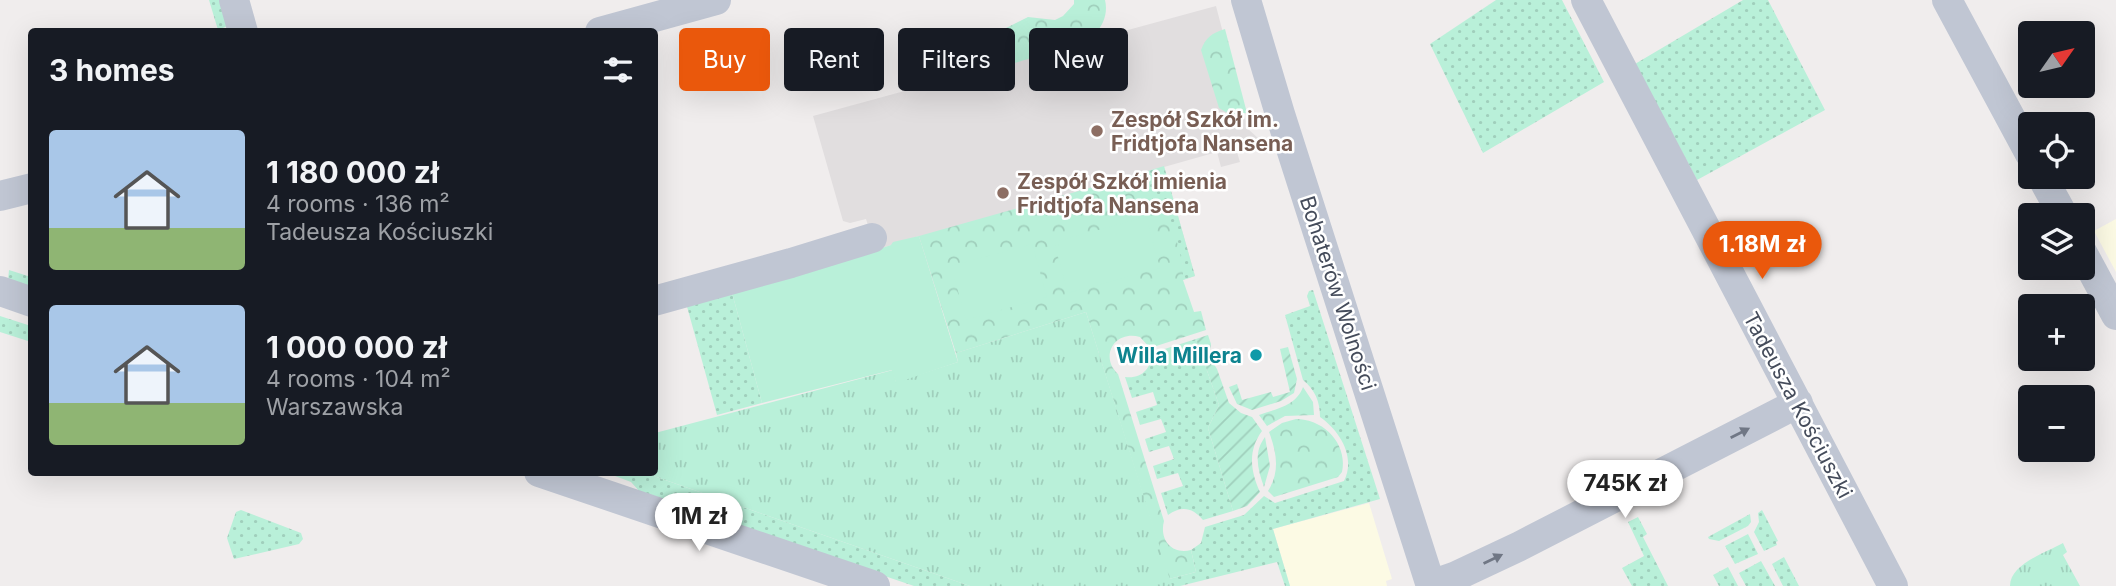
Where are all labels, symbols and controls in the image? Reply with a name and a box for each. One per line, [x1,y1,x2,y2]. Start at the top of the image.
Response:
north arrow [2018,21,2095,98]
map controls [2018,21,2095,462]
chip: Buy [679,28,770,91]
chip: Rent [784,28,884,91]
chip: Filters [898,28,1015,91]
chip: New [1029,28,1128,91]
icon: filters [599,51,637,89]
text: 3 homes [49,52,175,88]
place label: Zespół Szkół im. Fridtjofa Nansena [1111,107,1293,156]
button: locate [2018,112,2095,189]
marker: Zespół Szkół im. Fridtjofa Nansena [1089,123,1105,139]
text: 1 180 000 zł [266,154,439,190]
icon: home [105,158,189,242]
place label: Zespół Szkół imienia Fridtjofa Nansena [1017,169,1227,218]
marker: Zespół Szkół imienia Fridtjofa Nansena [995,185,1011,201]
text: 4 rooms · 136 m² [266,190,450,218]
street label: Bohaterów Wolności [1295,193,1381,393]
button: layers [2018,203,2095,280]
text: Tadeusza Kościuszki [266,218,493,246]
pin: 1.18M zł [1690,222,1834,281]
text: 1.18M zł [1719,230,1805,258]
button: + [2018,294,2095,371]
street label: Tadeusza Kościuszki [1738,308,1858,502]
text: 1 000 000 zł [266,329,447,365]
icon: home [105,333,189,417]
place label: Willa Millera [1116,343,1242,368]
marker: Willa Millera [1248,347,1264,363]
text: 4 rooms · 104 m² [266,365,451,393]
button: − [2018,385,2095,462]
text: Warszawska [266,393,403,421]
one-way arrow [1730,427,1750,439]
pin: 745K zł [1560,461,1690,520]
text: 745K zł [1583,469,1667,497]
pin: 1M zł [650,494,748,553]
text: 1M zł [671,502,727,530]
one-way arrow [1483,553,1504,564]

